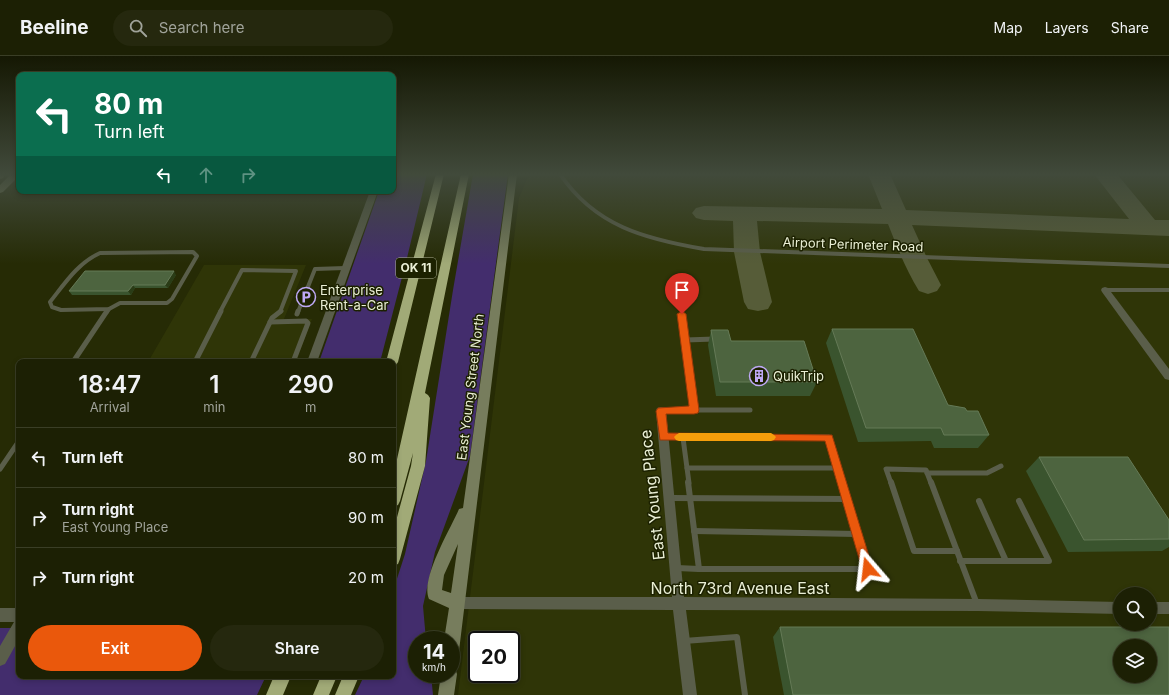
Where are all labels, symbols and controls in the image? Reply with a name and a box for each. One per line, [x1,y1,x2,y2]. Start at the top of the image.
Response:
search box [113,10,393,46]
text: Beeline [20,16,89,39]
icon: search [127,17,149,39]
text: Search here [159,18,244,37]
text: Map [994,19,1023,36]
text: Layers [1045,19,1089,36]
text: Share [1111,19,1149,36]
text: 80 m [94,87,163,121]
icon: left [28,88,80,140]
text: Turn left [94,121,164,142]
icon: left [153,164,175,186]
icon: ahead [195,164,217,186]
icon: right [237,164,259,186]
street label: Airport Perimeter Road [782,234,924,254]
road number: OK 11 [396,258,436,278]
pin [665,273,699,314]
icon: arrive [671,279,693,301]
place label: Enterprise Rent-a-Car [320,282,388,313]
parking icon: Enterprise Rent-a-Car [295,286,317,308]
street label: East Young Street North [453,313,487,461]
building icon: QuikTrip [748,365,770,387]
place label: QuikTrip [773,368,824,384]
text: 18:47 [78,370,141,399]
text: 1 [209,370,219,399]
text: 290 [288,370,334,399]
text: Arrival [90,399,130,415]
text: min [203,399,226,415]
text: m [305,399,316,415]
street label: East Young Place [635,429,669,561]
icon: left [28,447,50,469]
text: Turn left [62,448,123,467]
text: 80 m [348,448,384,467]
text: Turn right [62,500,134,519]
icon: right [28,507,50,529]
text: 90 m [348,508,384,527]
text: East Young Place [62,519,168,535]
position arrow [847,548,889,590]
icon: right [28,567,50,589]
text: Turn right [62,568,134,587]
text: 20 m [348,568,384,587]
street label: North 73rd Avenue East [651,578,829,598]
map controls [1113,587,1157,683]
button: search [1113,587,1157,631]
button: Exit [28,625,202,671]
button: Share [210,625,384,671]
speed limit sign: 20 [468,631,520,683]
button: layers [1113,639,1157,683]
text: 14 [423,640,445,664]
text: km/h [422,661,446,673]

